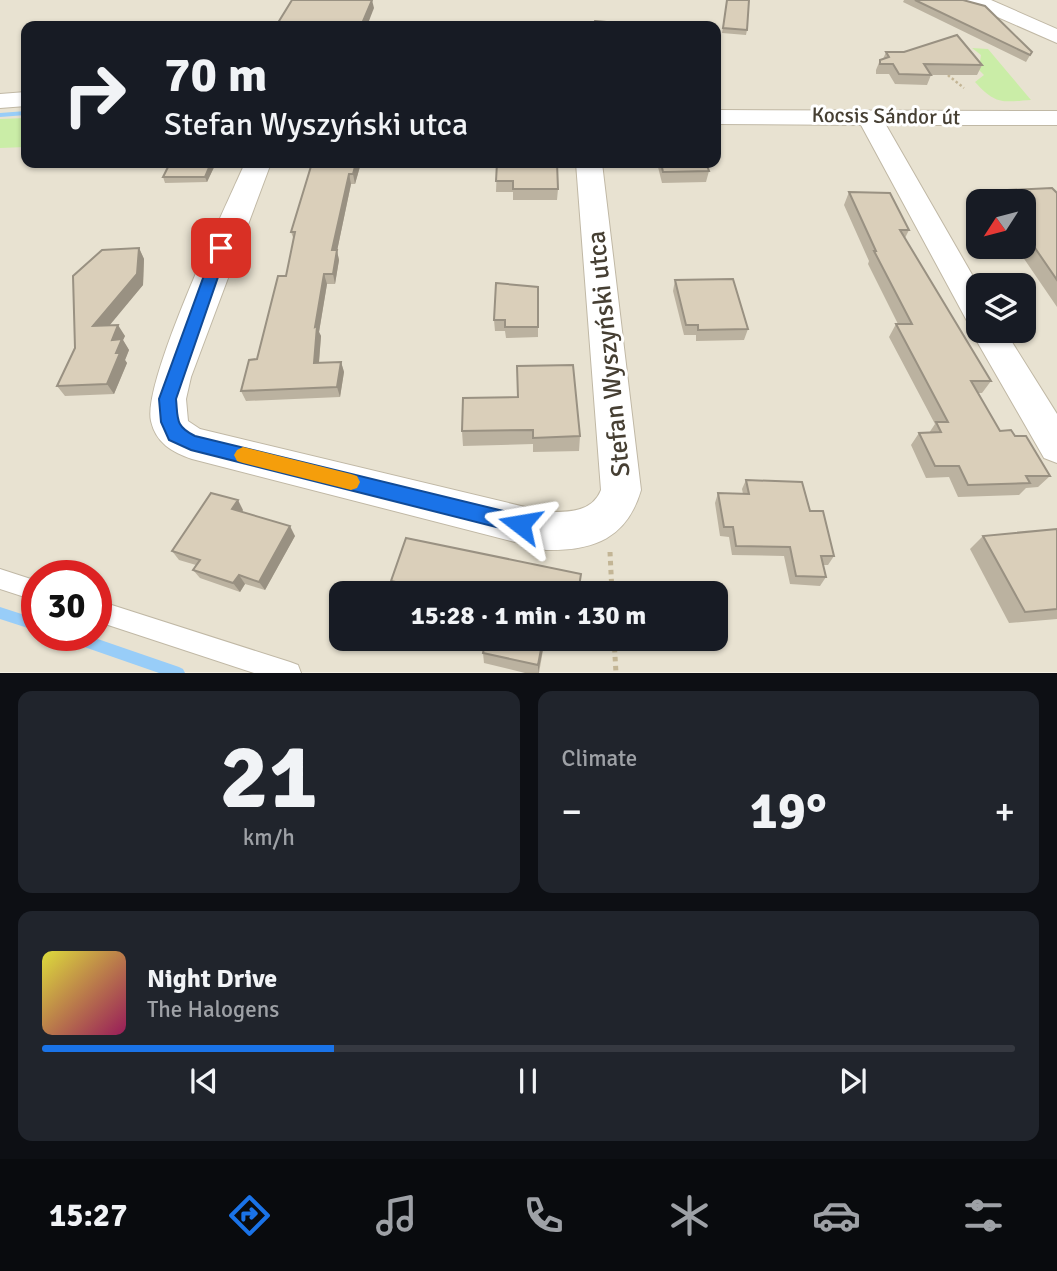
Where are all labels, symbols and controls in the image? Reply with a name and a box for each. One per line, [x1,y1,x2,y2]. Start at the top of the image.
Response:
text: 70 m [164,45,267,105]
icon: right [49,49,140,140]
street label: Kocsis Sándor út [811,102,961,130]
text: Stefan Wyszyński utca [164,105,468,144]
north arrow [966,189,1036,259]
map controls [966,189,1036,343]
pin [191,218,251,278]
icon: arrive [202,229,240,267]
street label: Stefan Wyszyński utca [580,229,638,478]
button: layers [966,273,1036,343]
position arrow [483,487,557,561]
speed limit sign: 30 [21,560,112,651]
text: 15:28 · 1 min · 130 m [411,600,646,632]
text: 21 [220,721,318,834]
text: Climate [562,744,637,773]
text: 19° [750,779,827,843]
text: − [562,788,582,835]
text: + [994,788,1015,835]
text: km/h [243,823,295,852]
text: Night Drive [147,963,277,995]
text: The Halogens [147,995,279,1024]
icon: previous [185,1062,223,1100]
icon: pause [509,1062,547,1100]
icon: next [834,1062,872,1100]
icon: directions [225,1191,274,1240]
icon: music [372,1191,421,1240]
icon: phone [519,1191,568,1240]
icon: climate [665,1191,714,1240]
icon: car [812,1191,861,1240]
icon: filters [959,1191,1008,1240]
text: 15:27 [49,1196,127,1235]

